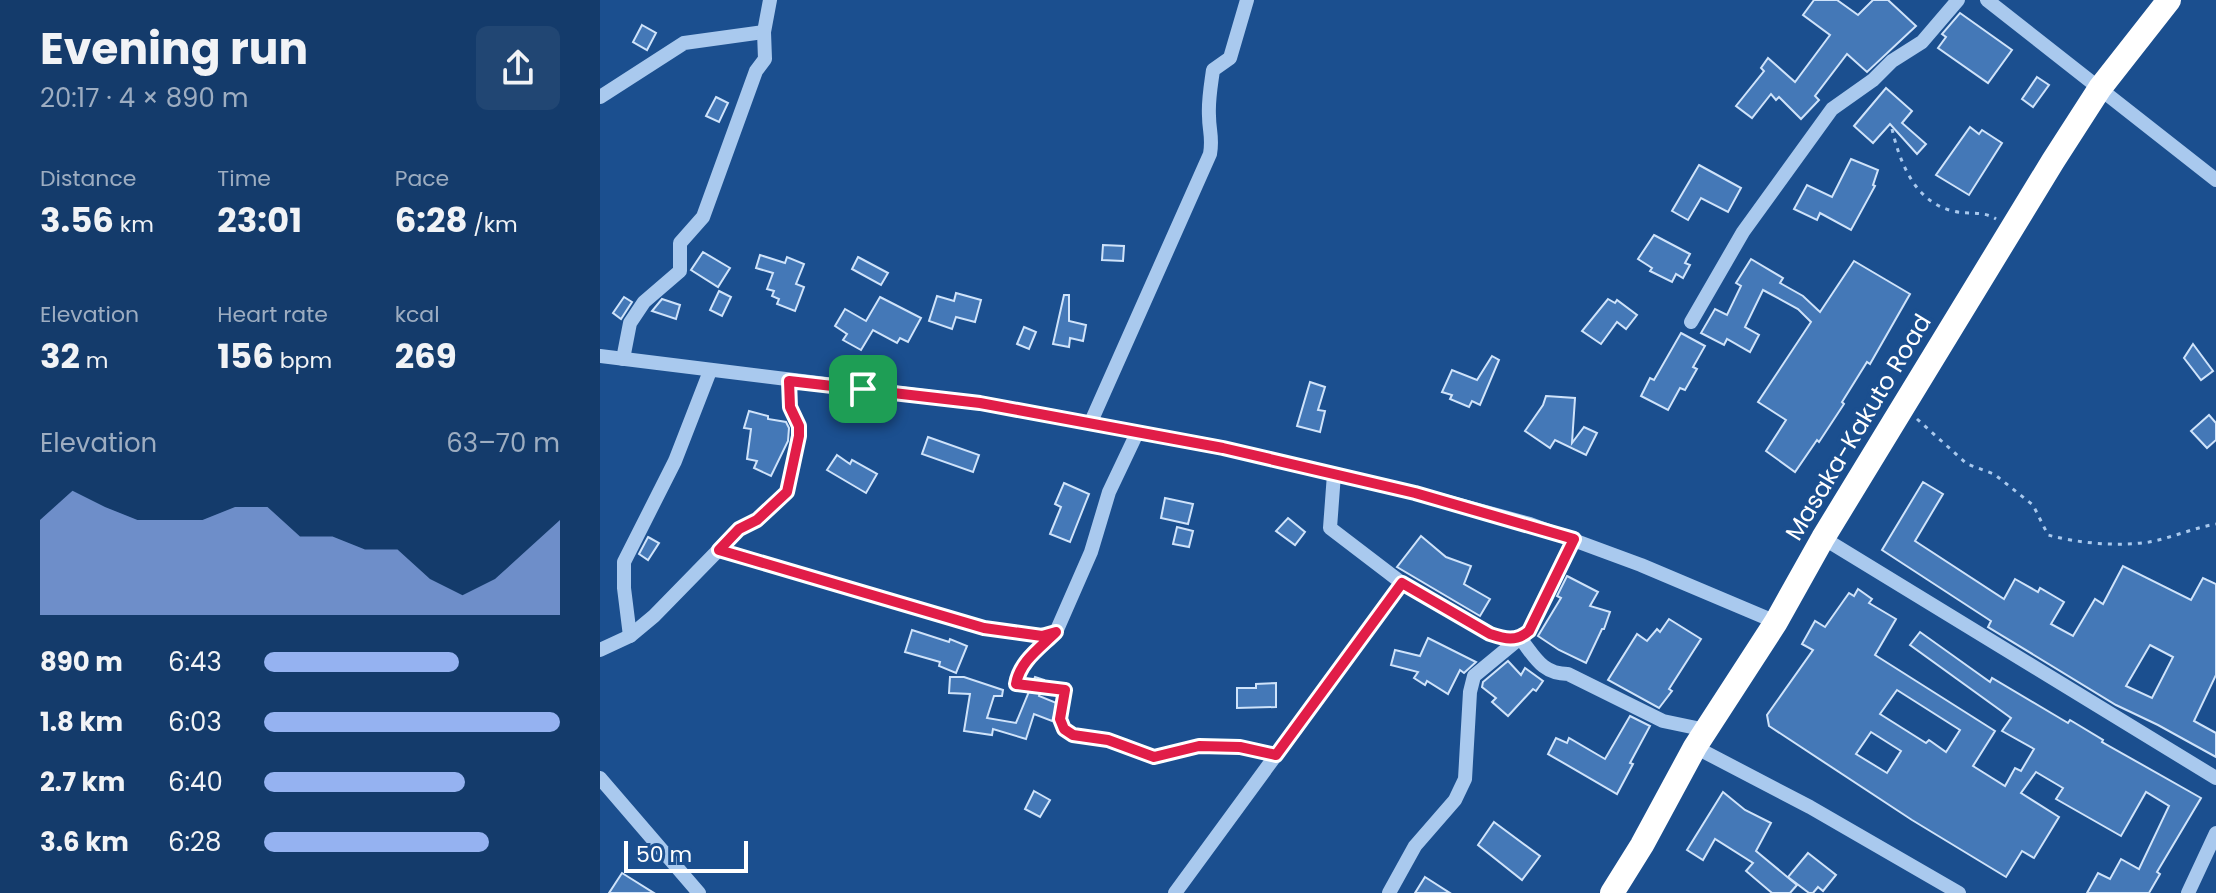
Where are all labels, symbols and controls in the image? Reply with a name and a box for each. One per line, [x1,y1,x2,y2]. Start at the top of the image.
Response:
text: Evening run [40,18,308,79]
button: share [476,26,560,110]
text: 20:17 · 4 × 890 m [40,80,249,116]
text: Distance [40,163,136,194]
text: Time [217,163,271,194]
text: Pace [395,163,449,194]
text: 3.56 [40,196,114,244]
text: 23:01 [217,196,302,244]
text: 6:28 [395,196,467,244]
text: km [114,209,154,240]
text: /km [467,209,518,240]
text: Elevation [40,299,139,330]
text: Heart rate [217,299,328,330]
text: kcal [395,299,440,330]
street label: Masaka-Kakuto Road [1777,308,1939,546]
text: 32 [40,332,80,380]
text: 156 [217,332,274,380]
text: 269 [395,332,457,380]
text: m [80,345,109,376]
text: bpm [274,345,332,376]
pin [829,355,897,423]
icon: arrive [841,367,885,411]
text: Elevation [40,425,157,461]
text: 63–70 m [446,425,560,461]
text: 890 m [40,644,123,680]
text: 6:43 [168,644,222,680]
text: 1.8 km [40,704,123,740]
text: 6:03 [168,704,222,740]
text: 2.7 km [40,764,125,800]
text: 6:40 [168,764,223,800]
text: 3.6 km [40,824,129,860]
text: 6:28 [168,824,221,860]
scale bar [624,837,748,873]
text: 50 m [636,839,692,870]

